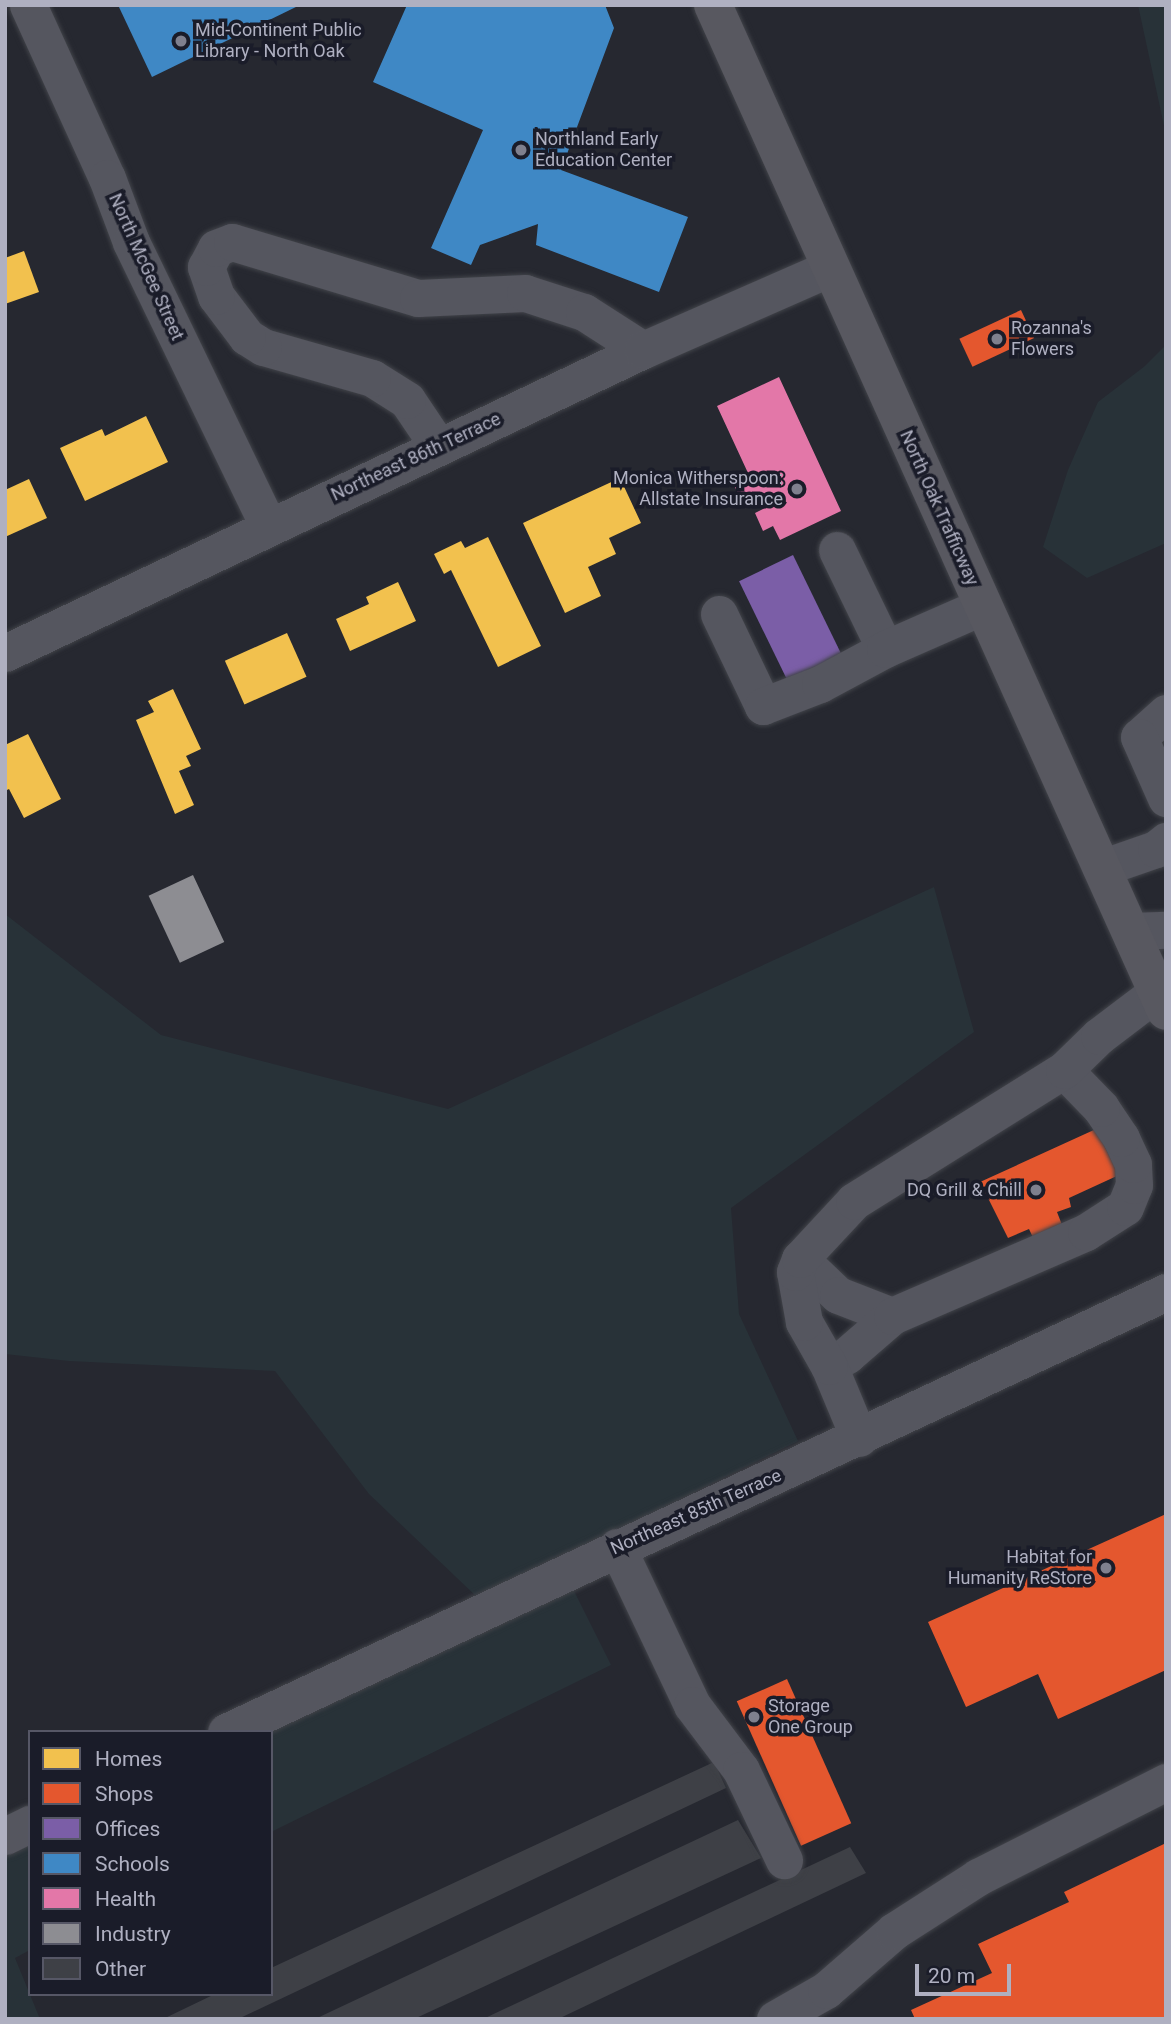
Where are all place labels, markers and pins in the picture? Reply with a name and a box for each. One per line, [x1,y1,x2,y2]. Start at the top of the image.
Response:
place label: Mid-Continent Public Library - North Oak [195,20,362,62]
marker: Mid-Continent Public Library - North Oak [173,33,189,49]
place label: Northland Early Education Center [535,129,672,172]
marker: Northland Early Education Center [513,142,529,158]
place label: Rozanna's Flowers [1011,318,1092,360]
marker: Rozanna's Flowers [989,331,1005,347]
place label: Monica Witherspoon: Allstate Insurance [613,468,783,510]
marker: Monica Witherspoon: Allstate Insurance [789,481,805,497]
place label: DQ Grill & Chill [907,1179,1022,1201]
marker: DQ Grill & Chill [1028,1182,1044,1198]
place label: Habitat for Humanity ReStore [948,1547,1092,1590]
marker: Habitat for Humanity ReStore [1098,1560,1114,1576]
place label: Storage One Group [768,1696,853,1738]
marker: Storage One Group [746,1709,762,1725]

